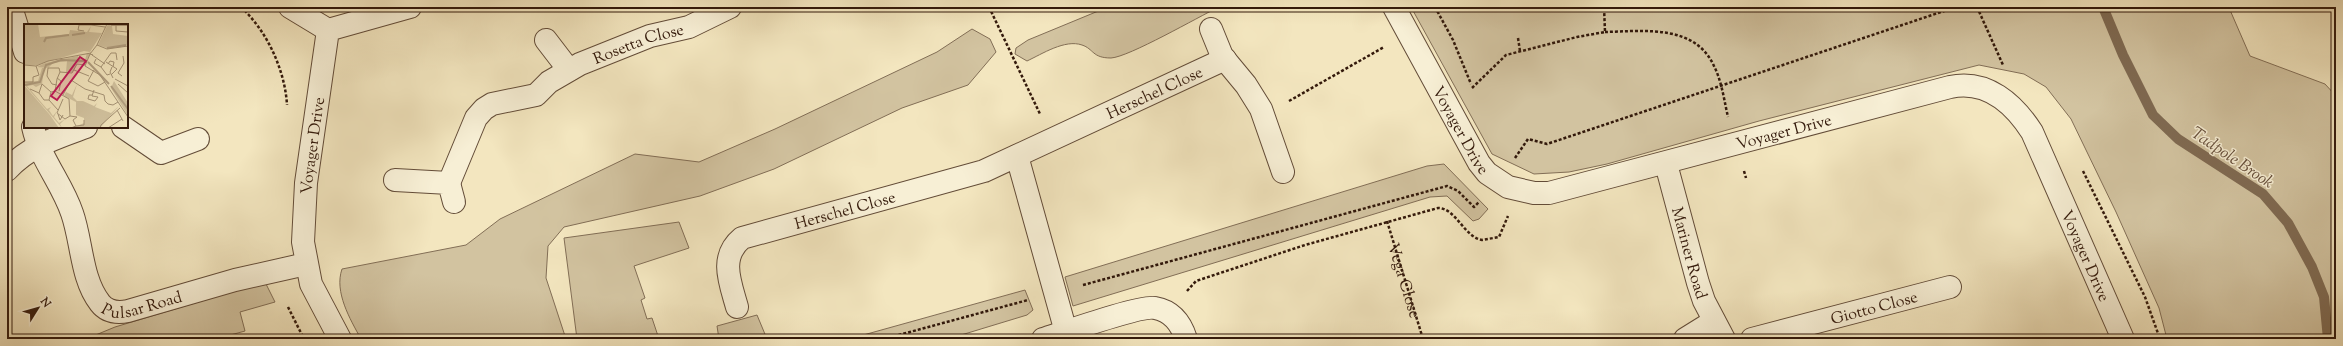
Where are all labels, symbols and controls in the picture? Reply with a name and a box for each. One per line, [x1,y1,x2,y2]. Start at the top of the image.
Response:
street label: Rosetta Close [590,20,686,72]
inset map [24,24,128,128]
street label: Herschel Close [1103,62,1207,127]
street label: Voyager Drive [1425,83,1493,181]
street label: Voyager Drive [296,96,332,195]
street label: Voyager Drive [1734,110,1834,157]
water label: Tadpole Brook [2186,122,2278,195]
street label: Herschel Close [792,187,899,237]
street label: Mariner Road [1664,205,1712,303]
street label: Voyager Drive [2054,207,2114,306]
street label: Vega Close [1380,241,1425,321]
street label: Pulsar Road [96,287,185,326]
street label: Giotto Close [1828,287,1921,332]
north arrow [18,288,58,328]
text: N [36,293,54,311]

